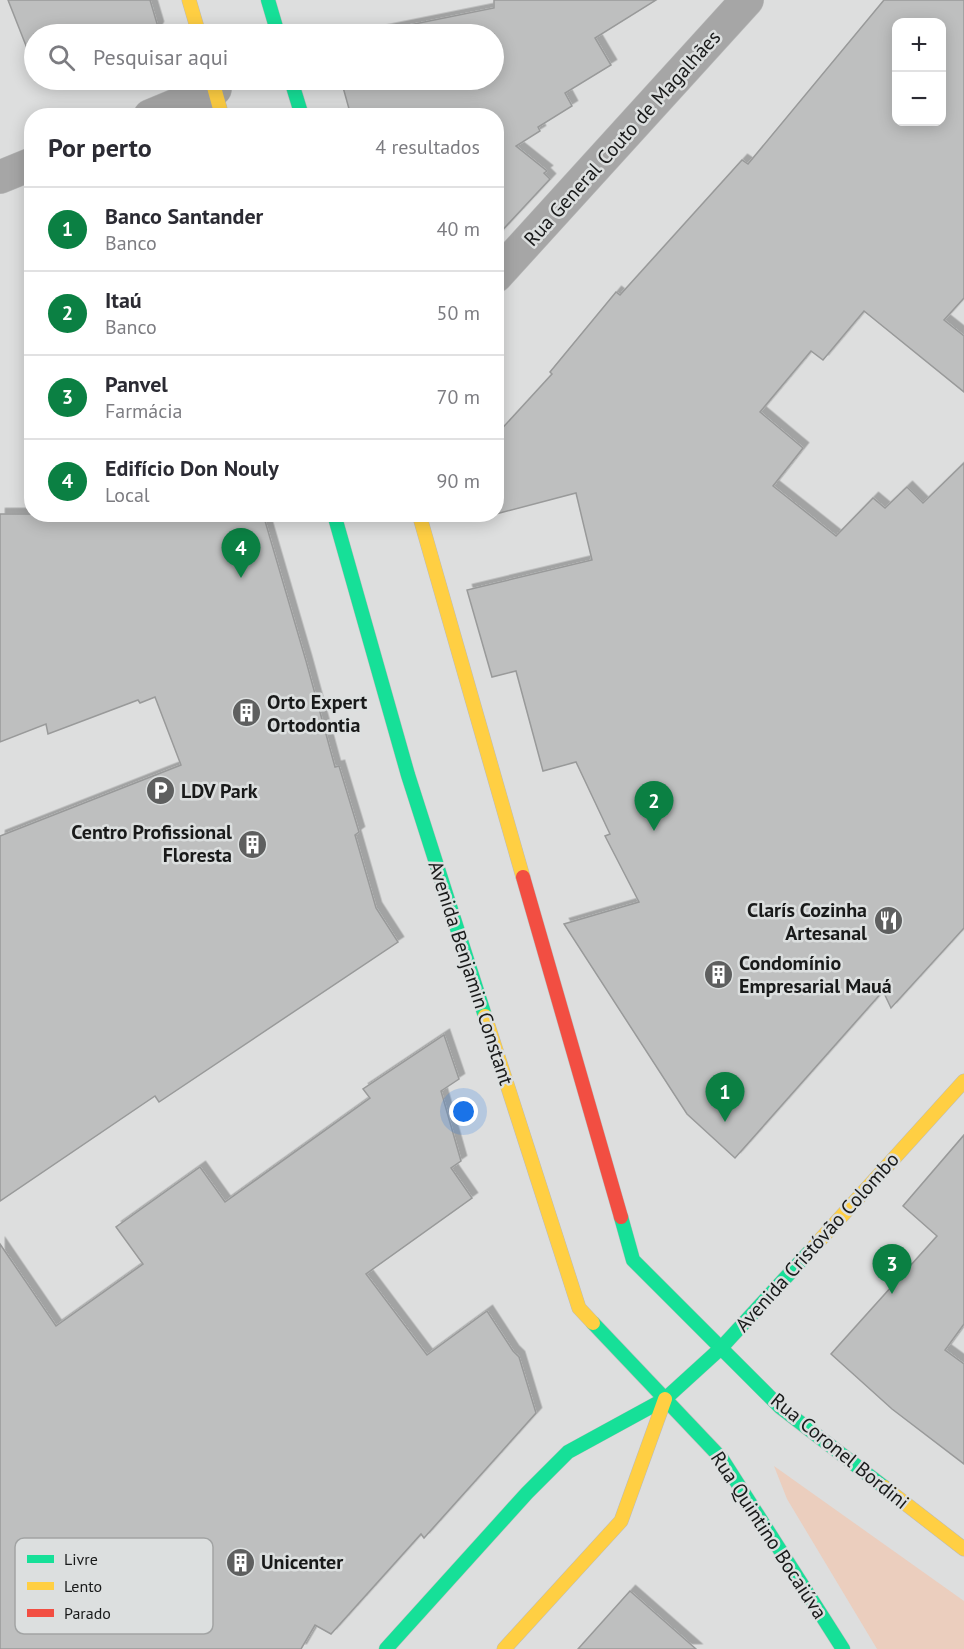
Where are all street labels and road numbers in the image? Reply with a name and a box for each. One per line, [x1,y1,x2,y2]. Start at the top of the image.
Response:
street label: Rua General Couto de Magalhães [518,25,726,251]
street label: Avenida Benjamin Constant [422,858,520,1089]
street label: Avenida Cristóvão Colombo [729,1147,905,1337]
street label: Rua Coronel Bordini [766,1387,914,1515]
street label: Rua Quintino Bocaiúva [705,1446,833,1624]

